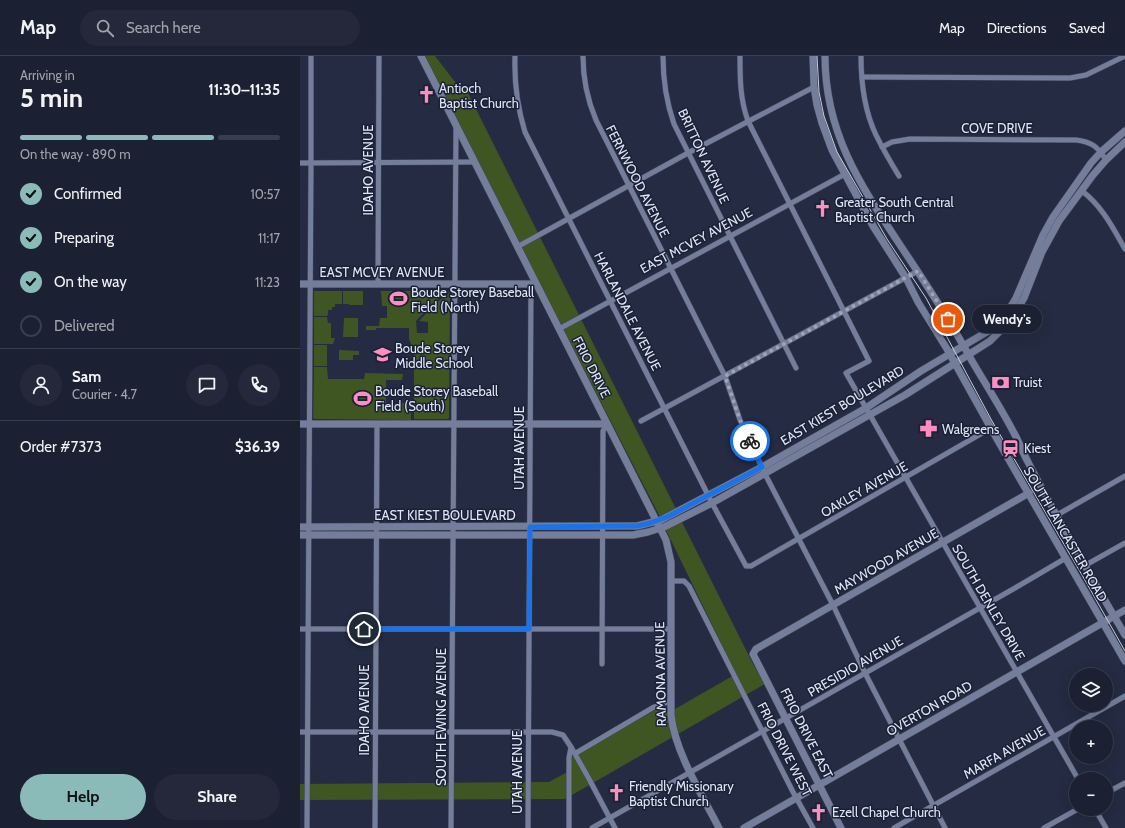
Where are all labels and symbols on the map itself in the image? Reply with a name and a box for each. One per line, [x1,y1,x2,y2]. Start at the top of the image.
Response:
place label: Antioch Baptist Church [439,80,519,111]
church icon: Antioch Baptist Church [416,85,436,105]
street label: BRITTON AVENUE [675,106,733,206]
street label: COVE DRIVE [961,120,1033,136]
street label: FERNWOOD AVENUE [603,122,673,240]
street label: IDAHO AVENUE [360,124,376,216]
place label: Greater South Central Baptist Church [835,194,954,225]
church icon: Greater South Central Baptist Church [812,199,832,219]
street label: EAST MCVEY AVENUE [637,204,755,276]
street label: HARLANDALE AVENUE [591,249,665,373]
street label: EAST MCVEY AVENUE [320,264,444,280]
place label: Boude Storey Baseball Field (North) [411,284,534,315]
sports icon: Boude Storey Baseball Field (North) [388,289,408,309]
pin [931,302,965,336]
callout: Wendy's [972,305,1042,333]
street label: FRIO DRIVE [570,334,614,400]
place label: Boude Storey Middle School [395,340,473,371]
school or university icon: Boude Storey Middle School [372,345,392,365]
street label: EAST KIEST BOULEVARD [777,362,907,448]
bank icon: Truist [990,372,1010,392]
place label: Truist [1013,374,1043,390]
place label: Boude Storey Baseball Field (South) [375,383,498,414]
sports icon: Boude Storey Baseball Field (South) [352,388,372,408]
street label: UTAH AVENUE [511,406,527,490]
pharmacy icon: Walgreens [919,419,939,439]
courier [730,421,770,461]
place label: Walgreens [942,421,1000,437]
station icon: Kiest [1001,438,1021,458]
place label: Kiest [1024,440,1051,456]
street label: OAKLEY AVENUE [818,458,910,520]
street label: SOUTH LANCASTER ROAD [1021,464,1111,604]
street label: EAST KIEST BOULEVARD [374,507,516,523]
street label: MAYWOOD AVENUE [831,525,941,597]
street label: SOUTH DENLEY DRIVE [949,541,1029,663]
pin [347,612,381,646]
street label: RAMONA AVENUE [651,622,669,726]
street label: PRESIDIO AVENUE [805,632,905,700]
street label: SOUTH EWING AVENUE [433,648,449,786]
street label: IDAHO AVENUE [356,664,372,756]
street label: OVERTON ROAD [883,677,975,739]
street label: FRIO DRIVE EAST [777,685,837,781]
street label: FRIO DRIVE WEST [754,699,816,799]
street label: MARFA AVENUE [960,722,1048,782]
street label: UTAH AVENUE [509,730,525,814]
place label: Friendly Missionary Baptist Church [629,778,734,809]
church icon: Friendly Missionary Baptist Church [606,783,626,803]
church icon: Ezell Chapel Church [809,802,829,822]
place label: Ezell Chapel Church [832,804,941,820]

